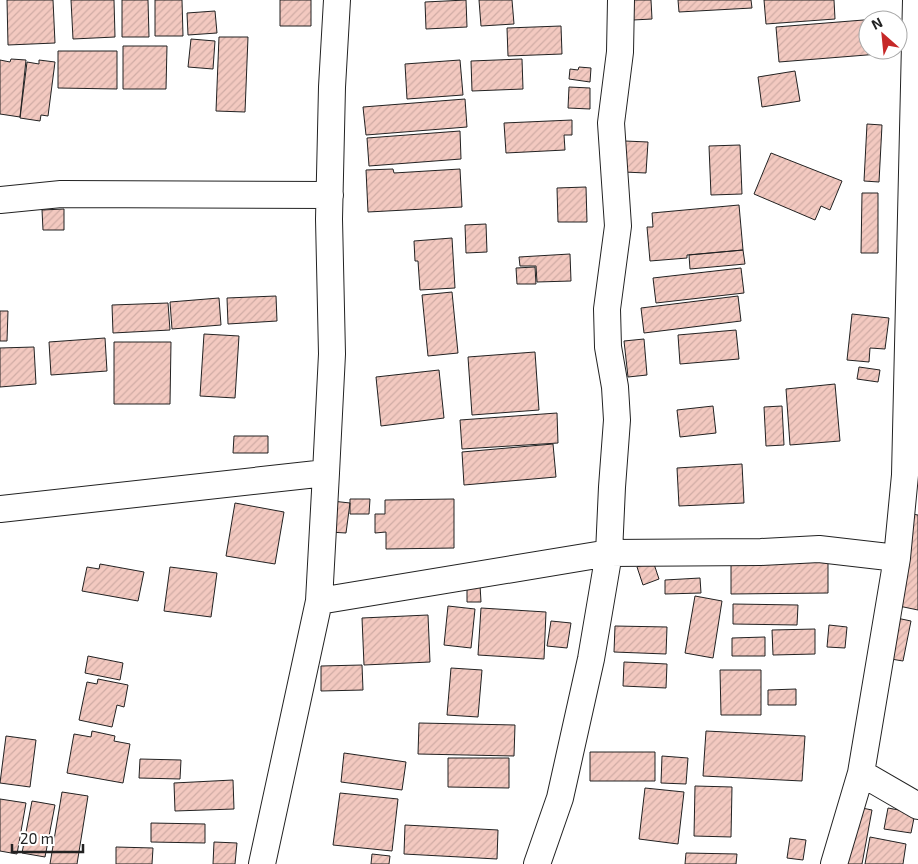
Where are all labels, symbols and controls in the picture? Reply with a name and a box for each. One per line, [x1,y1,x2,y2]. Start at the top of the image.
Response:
north arrow [858,10,908,60]
text: N [869,13,885,33]
scale bar [12,822,84,854]
text: 20 m [20,829,54,847]

